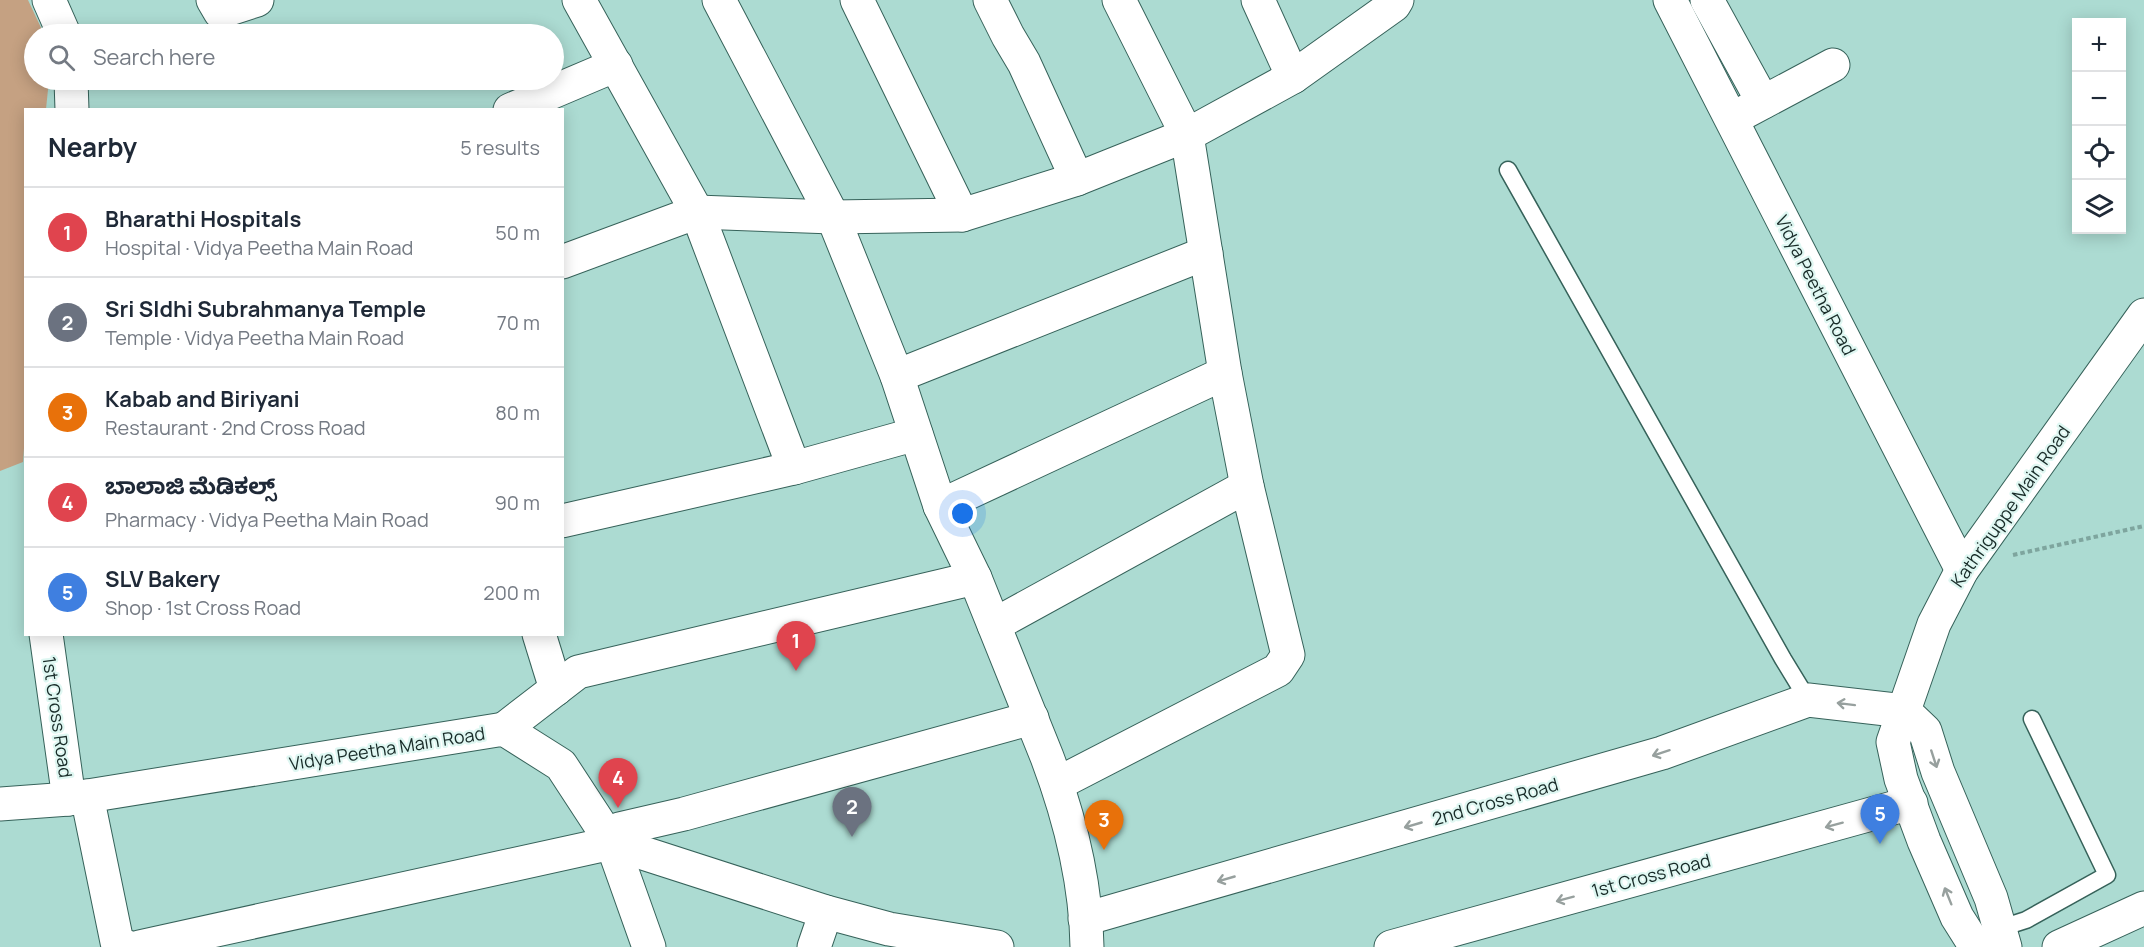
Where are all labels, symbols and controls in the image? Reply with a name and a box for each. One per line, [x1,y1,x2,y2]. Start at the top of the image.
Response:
map controls [2072,18,2126,234]
button: + [2072,18,2126,72]
search box [24,24,564,90]
icon: search [45,41,78,74]
text: Search here [93,42,215,72]
button: − [2072,72,2126,126]
button: locate [2072,126,2126,180]
text: Nearby [48,129,137,165]
text: 5 results [460,134,540,161]
button: layers [2072,180,2126,234]
text: Bharathi Hospitals [105,204,301,234]
street label: Vidya Peetha Road [1770,211,1862,359]
text: 1 [63,219,72,246]
text: 50 m [495,219,540,246]
text: Hospital · Vidya Peetha Main Road [105,234,413,261]
text: Sri SIdhi Subrahmanya Temple [105,294,426,324]
text: 2 [62,309,73,336]
text: 70 m [497,309,540,336]
text: Temple · Vidya Peetha Main Road [105,324,404,351]
text: Kabab and Biriyani [105,384,300,414]
text: 3 [62,399,73,426]
text: 80 m [495,399,540,426]
text: Restaurant · 2nd Cross Road [105,414,366,441]
street label: Kathriguppe Main Road [1945,420,2075,592]
text: ಬಾಲಾಜಿ ಮೆಡಿಕಲ್ಸ್ [105,471,276,501]
text: 4 [61,489,74,516]
text: 90 m [494,489,540,516]
your location [948,499,977,528]
text: Pharmacy · Vidya Peetha Main Road [105,506,429,533]
text: SLV Bakery [105,564,220,594]
text: 5 [62,579,73,606]
text: 200 m [483,579,540,606]
text: Shop · 1st Cross Road [105,594,301,621]
pin: 1 [776,622,816,671]
street label: 1st Cross Road [38,655,78,779]
one-way arrow [1837,698,1857,709]
street label: Vidya Peetha Main Road [287,721,487,775]
one-way arrow [1652,748,1671,759]
one-way arrow [1929,749,1940,768]
pin: 4 [598,758,638,808]
street label: 2nd Cross Road [1429,772,1561,830]
pin: 2 [832,788,872,837]
pin: 5 [1860,794,1900,844]
pin: 3 [1084,800,1124,850]
one-way arrow [1825,819,1844,831]
one-way arrow [1404,820,1423,831]
street label: 1st Cross Road [1589,848,1713,902]
one-way arrow [1216,874,1235,885]
one-way arrow [1942,887,1953,906]
one-way arrow [1556,894,1575,905]

